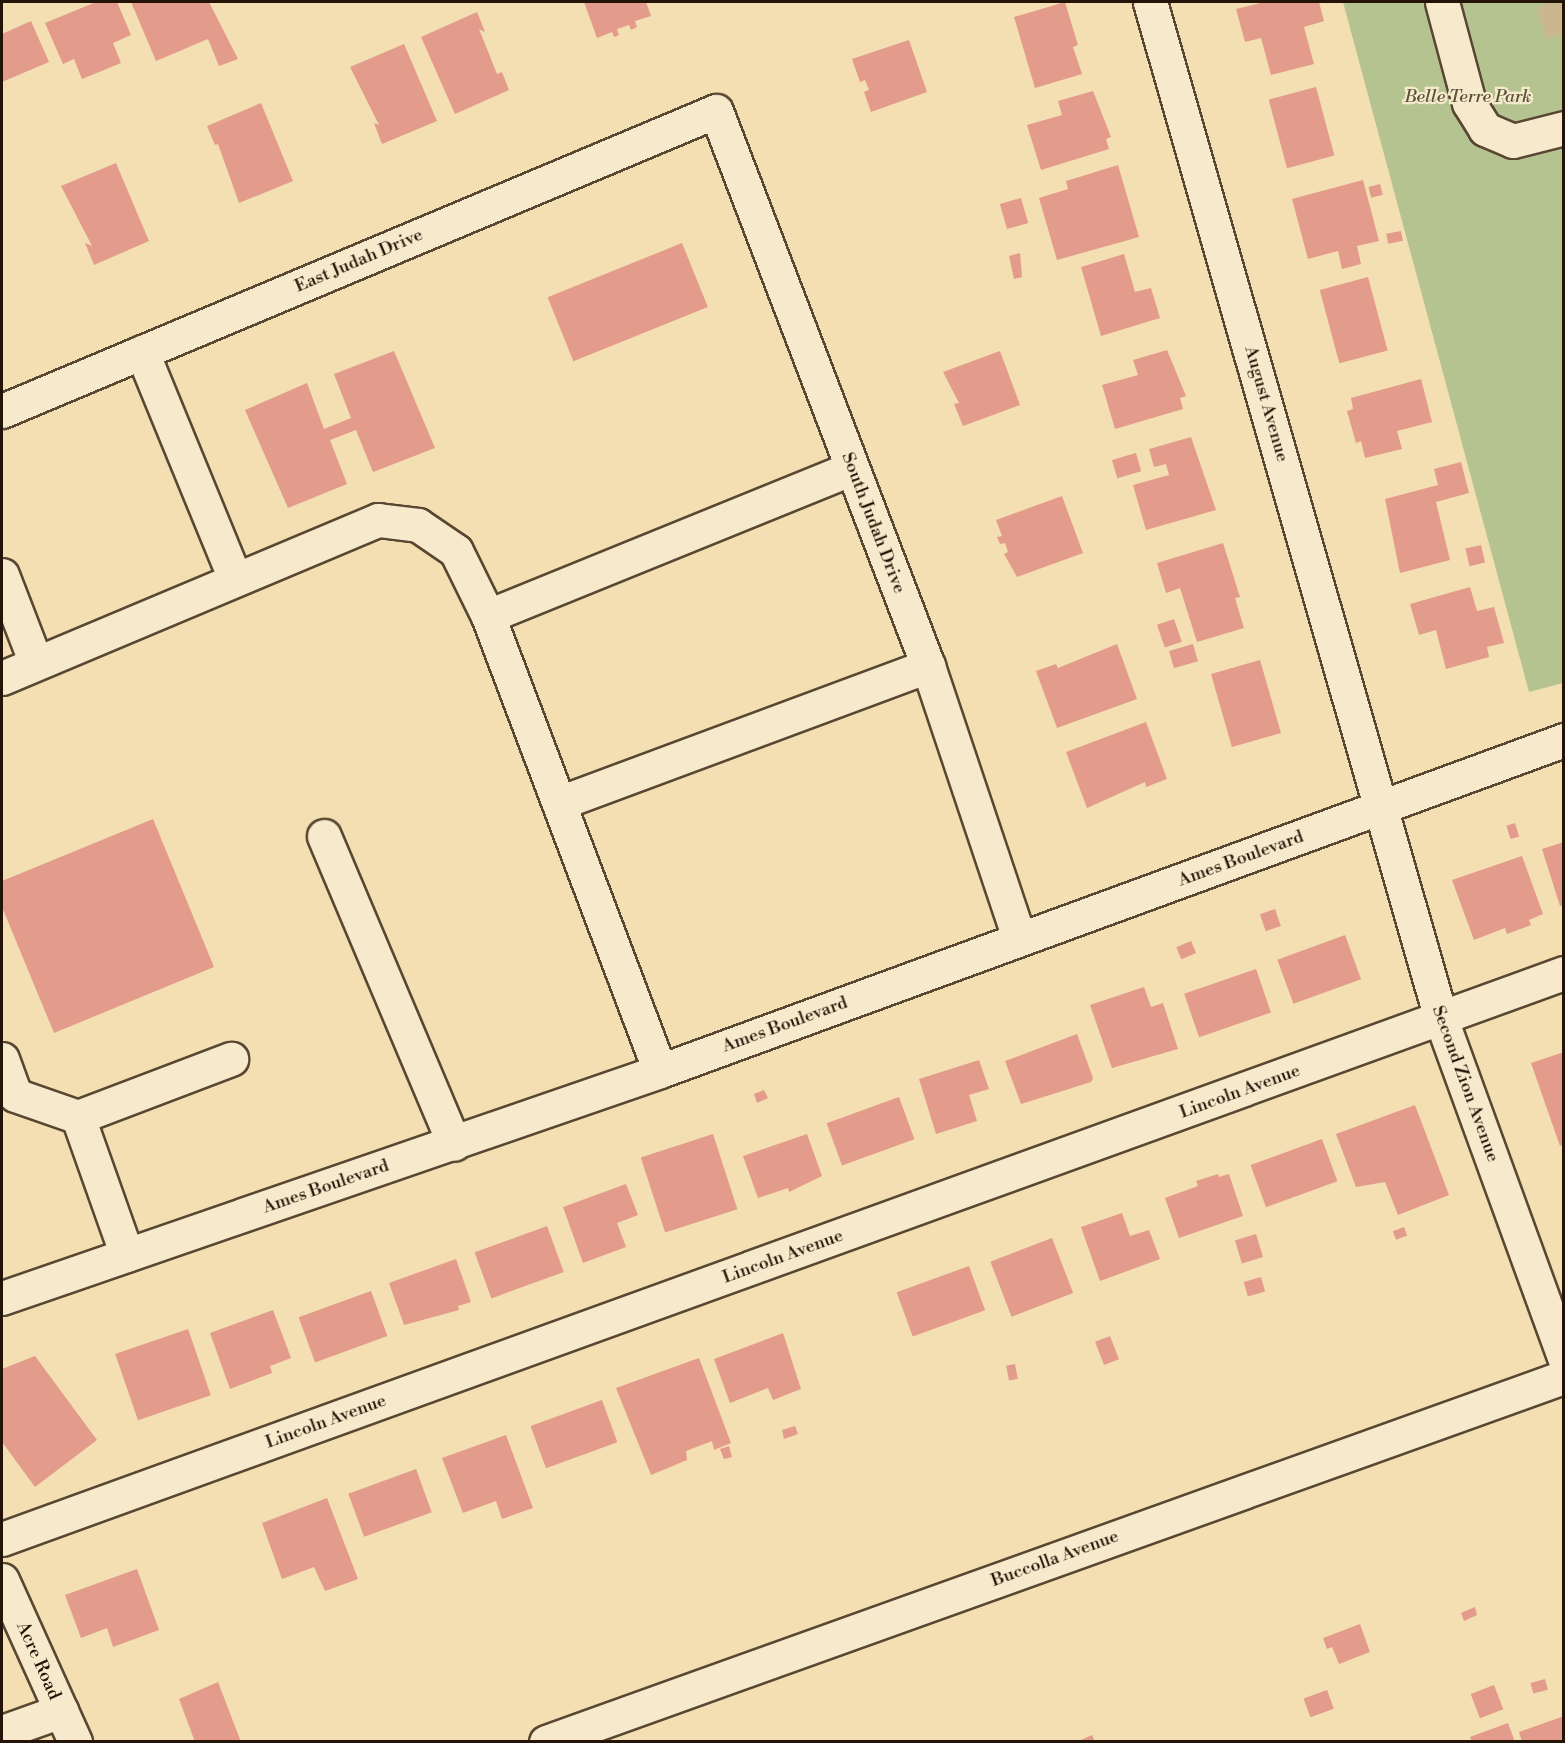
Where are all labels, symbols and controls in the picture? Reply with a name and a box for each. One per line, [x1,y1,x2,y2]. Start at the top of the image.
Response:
park label: Belle Terre Park [1404,86,1532,108]
street label: East Judah Drive [292,224,426,298]
street label: August Avenue [1239,344,1293,464]
street label: South Judah Drive [836,449,910,597]
street label: Ames Boulevard [1175,826,1307,892]
street label: Ames Boulevard [719,992,851,1058]
street label: Second Zion Avenue [1427,1003,1503,1165]
street label: Lincoln Avenue [1177,1060,1303,1124]
street label: Ames Boulevard [260,1155,392,1219]
street label: Lincoln Avenue [720,1225,846,1289]
street label: Lincoln Avenue [263,1390,389,1454]
street label: Buccolla Avenue [988,1526,1122,1592]
street label: Acre Road [11,1619,65,1703]

